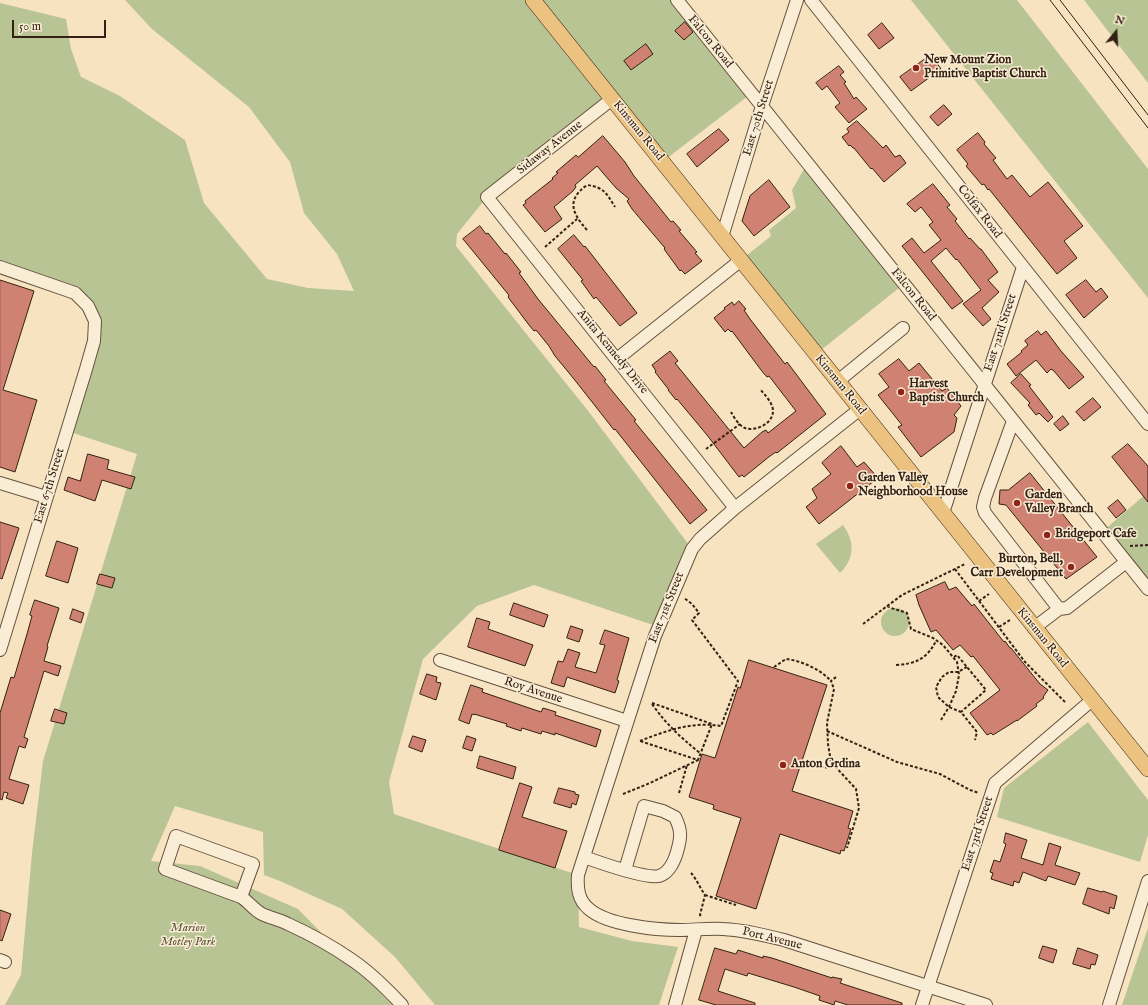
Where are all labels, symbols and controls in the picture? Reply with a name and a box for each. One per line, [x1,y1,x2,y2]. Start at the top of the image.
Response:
scale bar [14,12,108,38]
north arrow [1096,12,1136,52]
text: N [1113,12,1126,29]
street label: Falcon Road [684,13,736,71]
text: 50 m [19,19,41,34]
place label: New Mount Zion Primitive Baptist Church [924,54,1047,82]
marker: New Mount Zion Primitive Baptist Church [911,63,921,73]
street label: East 70th Street [741,78,777,158]
street label: Kinsman Road [609,98,667,164]
street label: Sidaway Avenue [514,118,586,178]
street label: Colfax Road [954,183,1004,241]
street label: Falcon Road [887,266,939,324]
street label: East 72nd Street [982,292,1020,374]
street label: Anita Kennedy Drive [573,307,651,397]
street label: Kinsman Road [811,352,869,418]
place label: Harvest Baptist Church [909,378,984,406]
marker: Harvest Baptist Church [896,387,906,397]
street label: East 67th Street [32,447,68,525]
place label: Garden Valley Neighborhood House [858,472,968,500]
marker: Garden Valley Neighborhood House [845,481,855,491]
place label: Garden Valley Branch [1025,489,1093,517]
marker: Garden Valley Branch [1012,498,1022,508]
place label: Bridgeport Cafe [1055,528,1137,542]
marker: Bridgeport Cafe [1042,530,1052,540]
place label: Burton, Bell, Carr Development [971,553,1063,581]
marker: Burton, Bell, Carr Development [1066,562,1076,572]
street label: East 71st Street [646,570,688,646]
street label: Kinsman Road [1013,605,1071,671]
street label: Roy Avenue [502,675,564,707]
place label: Anton Grdina [791,758,860,772]
marker: Anton Grdina [778,760,788,770]
street label: East 73rd Street [959,795,997,873]
park label: Marion Motley Park [161,922,215,950]
street label: Port Avenue [741,925,803,953]

